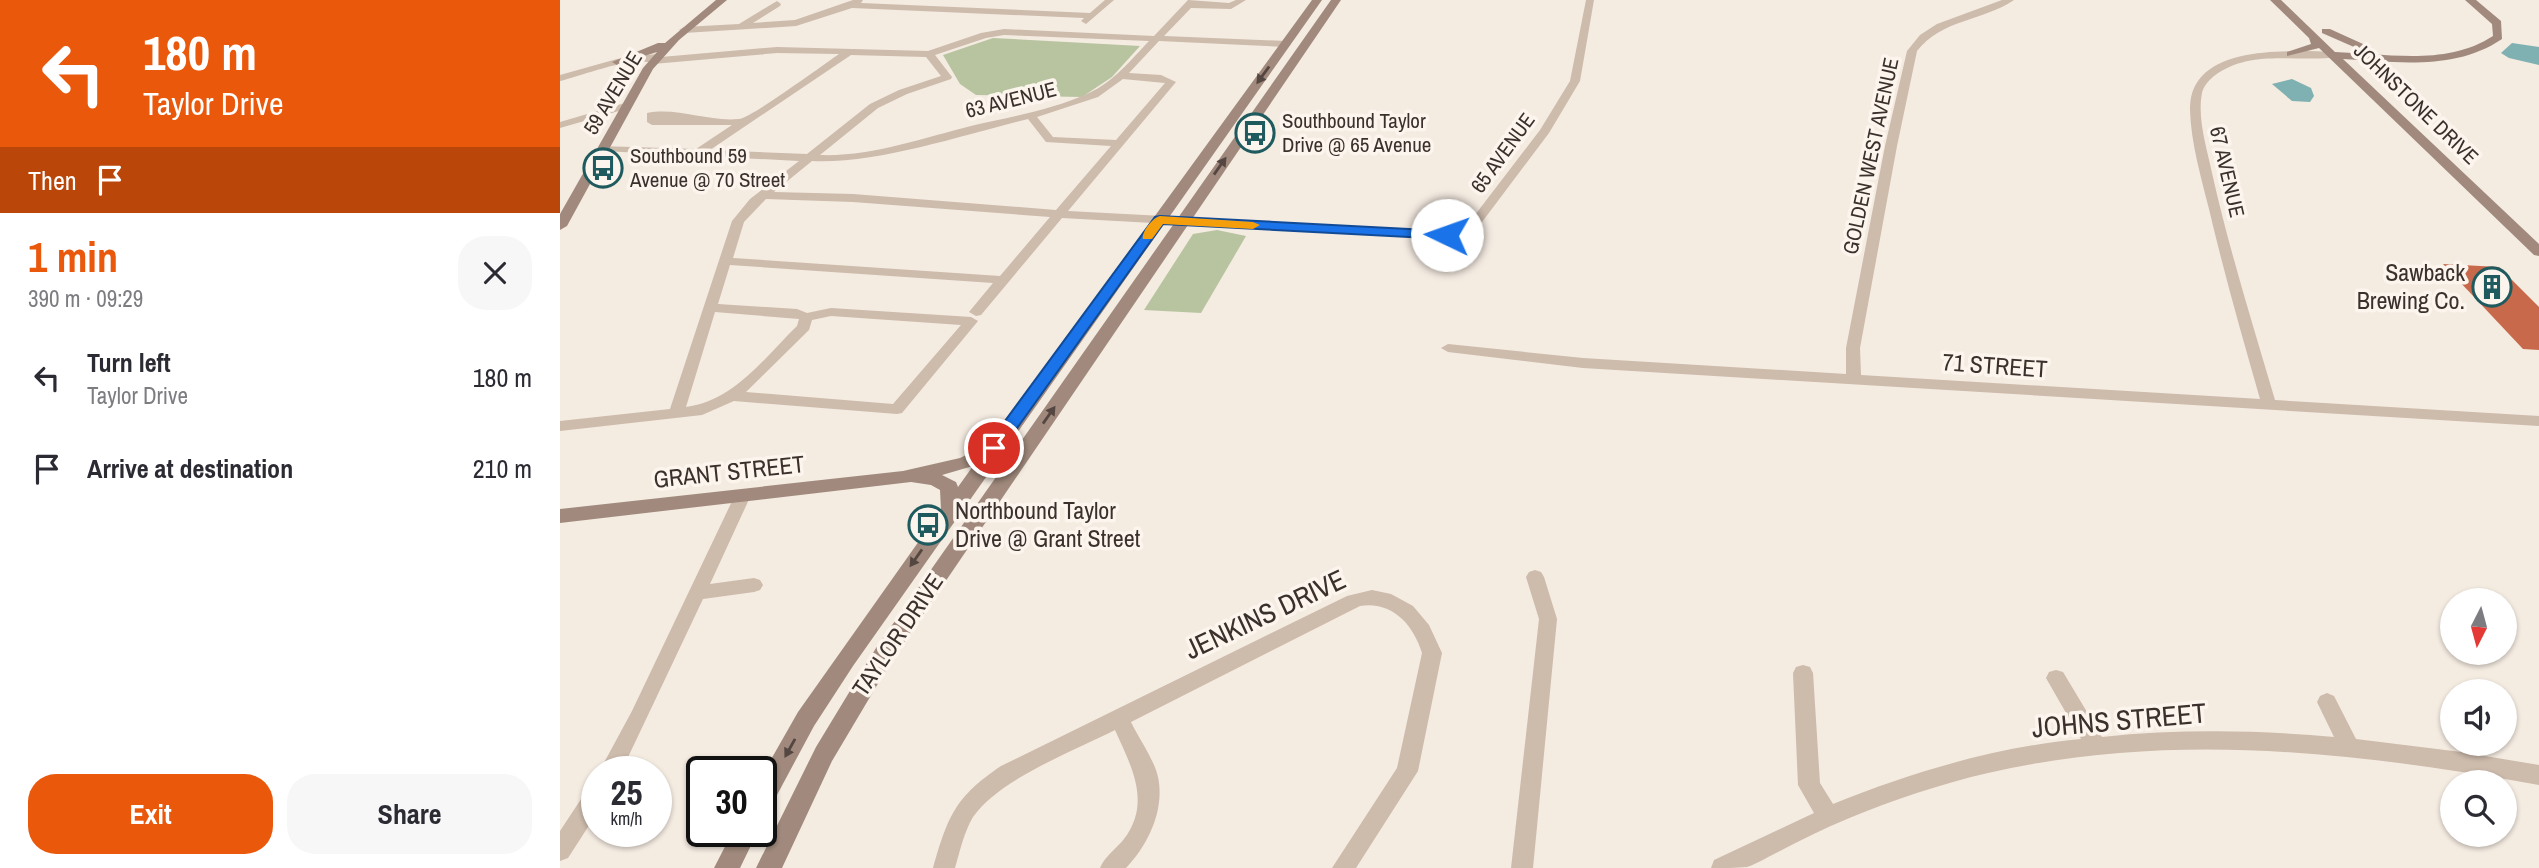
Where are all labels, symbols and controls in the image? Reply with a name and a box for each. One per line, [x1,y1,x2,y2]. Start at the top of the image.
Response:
text: 180 m [143,19,257,85]
icon: left [28,28,119,119]
street label: JOHNSTONE DRIVE [2348,36,2485,171]
street label: 59 AVENUE [576,46,649,140]
street label: GOLDEN WEST AVENUE [1835,55,1906,257]
one-way arrow [1256,66,1270,85]
street label: 63 AVENUE [962,74,1059,125]
text: Taylor Drive [143,82,283,125]
place label: Southbound Taylor Drive @ 65 Avenue [1282,106,1431,159]
street label: 65 AVENUE [1464,107,1542,199]
bus stop icon: Southbound Taylor Drive @ 65 Avenue [1234,112,1276,154]
street label: 67 AVENUE [2203,124,2252,220]
place label: Southbound 59 Avenue @ 70 Street [629,141,785,194]
bus stop icon: Southbound 59 Avenue @ 70 Street [582,147,624,189]
one-way arrow [1213,157,1227,175]
icon: arrive [91,161,129,199]
text: Then [28,163,77,198]
position arrow [1410,198,1484,272]
text: 1 min [28,229,118,285]
button: close [458,236,532,310]
place label: Sawback Brewing Co. [2357,256,2465,316]
building icon: Sawback Brewing Co. [2471,266,2513,308]
text: 390 m · 09:29 [28,283,143,314]
text: Turn left [87,345,171,380]
street label: 71 STREET [1942,345,2049,385]
icon: left [28,359,66,397]
text: 180 m [473,360,532,395]
text: Taylor Drive [87,380,188,411]
one-way arrow [1042,406,1056,424]
pin [964,418,1024,478]
icon: arrive [975,429,1013,467]
street label: GRANT STREET [652,447,806,495]
icon: arrive [28,450,66,488]
text: Arrive at destination [87,451,293,486]
text: 210 m [473,451,532,486]
place label: Northbound Taylor Drive @ Grant Street [955,494,1141,554]
bus stop icon: Northbound Taylor Drive @ Grant Street [907,504,949,546]
one-way arrow [909,549,923,567]
street label: JENKINS DRIVE [1178,560,1352,668]
street label: TAYLOR DRIVE [844,567,950,702]
north arrow [2440,588,2516,665]
map controls [2440,588,2517,847]
button: sound [2440,679,2517,756]
street label: JOHNS STREET [2030,693,2208,747]
one-way arrow [784,738,796,758]
speed limit sign: 30 [686,756,777,847]
text: 25 [611,769,642,816]
button: search [2440,770,2517,847]
button: Exit [28,774,273,854]
button: Share [287,774,532,854]
text: km/h [611,806,643,831]

